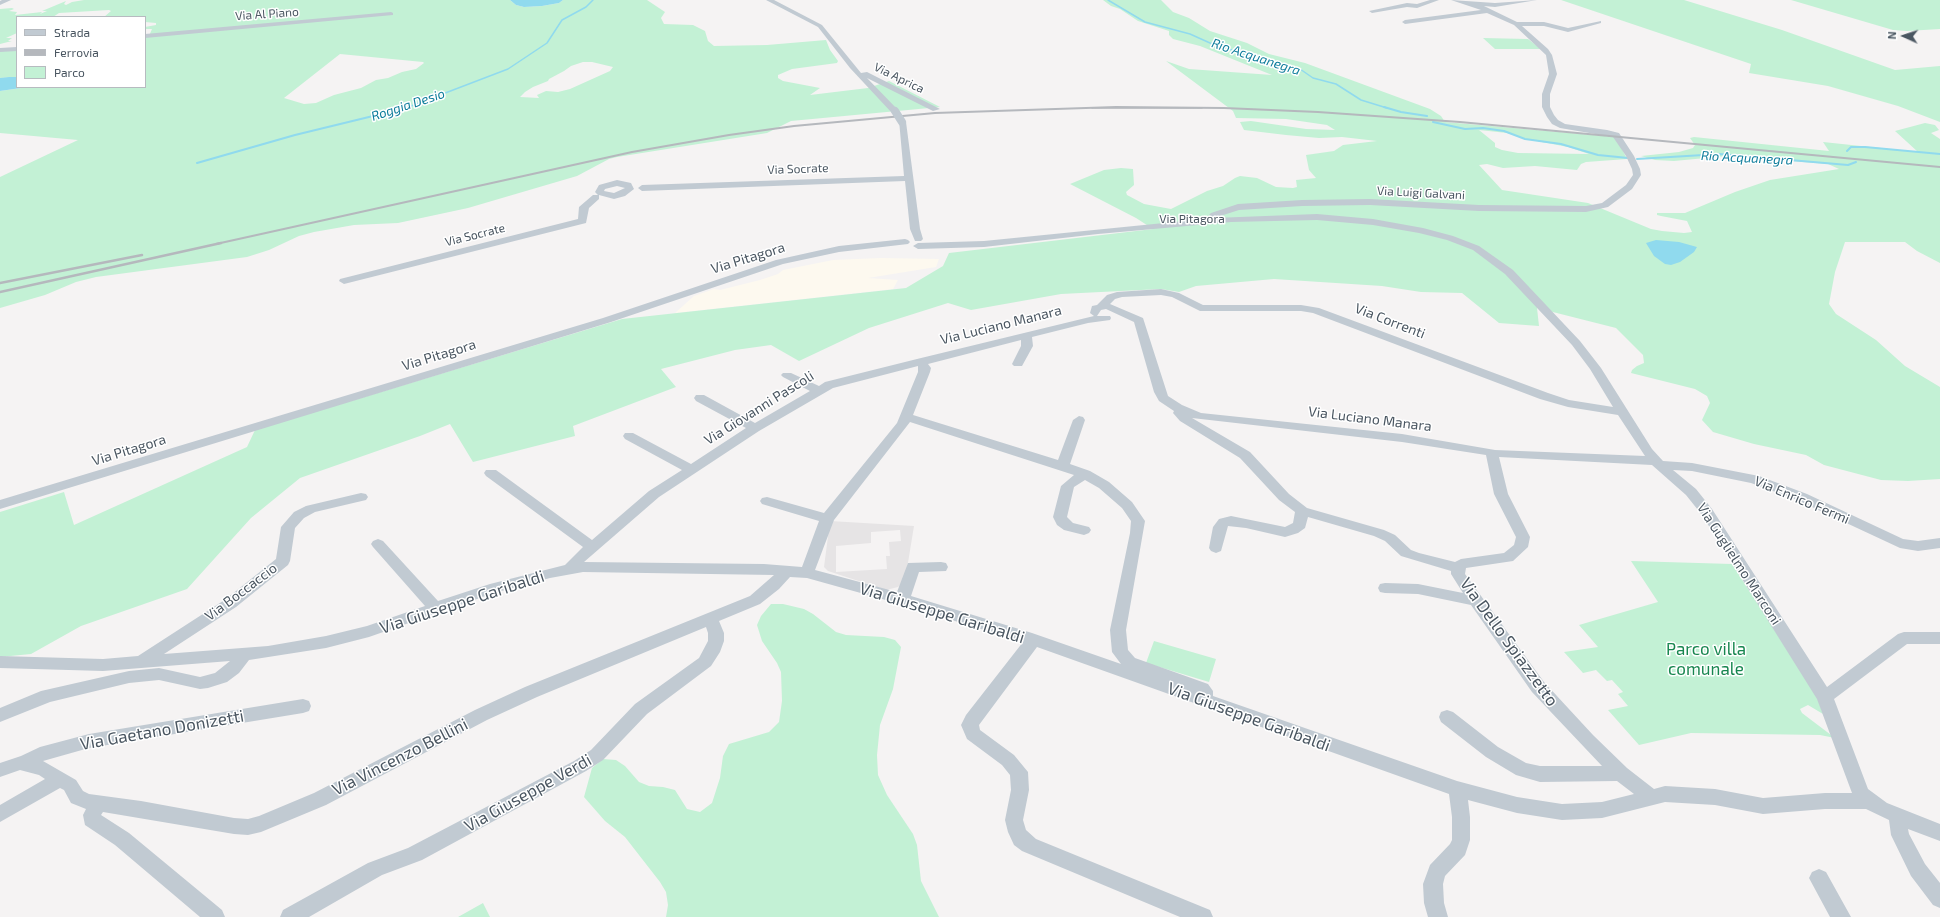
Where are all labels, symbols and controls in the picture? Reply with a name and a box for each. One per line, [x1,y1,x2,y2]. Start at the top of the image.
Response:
street label: Via Al Piano [235,5,299,23]
legend [16,16,146,88]
north arrow [1884,16,1924,56]
text: Strada [54,25,90,39]
text: N [1885,31,1898,40]
water label: Rio Acquanegra [1210,35,1302,79]
text: Ferrovia [54,45,99,59]
street label: Via Aprica [871,60,927,96]
text: Parco [54,65,85,79]
water label: Roggia Desio [369,86,447,124]
water label: Rio Acquanegra [1700,148,1794,168]
street label: Via Socrate [767,161,829,177]
street label: Via Luigi Galvani [1377,184,1465,202]
street label: Via Pitagora [1159,212,1225,226]
street label: Via Socrate [443,221,507,249]
street label: Via Pitagora [709,239,787,277]
street label: Via Correnti [1352,300,1428,342]
street label: Via Luciano Manara [939,302,1063,348]
street label: Via Pitagora [400,336,478,374]
street label: Via Giovanni Pascoli [701,367,817,449]
street label: Via Luciano Manara [1307,403,1433,435]
street label: Via Pitagora [90,431,168,469]
street label: Via Enrico Fermi [1752,472,1852,528]
street label: Via Guglielmo Marconi [1693,500,1785,628]
street label: Via Boccaccio [202,560,280,624]
street label: Via Giuseppe Garibaldi [377,566,547,638]
street label: Via Dello Spiazzetto [1456,574,1562,710]
street label: Via Giuseppe Garibaldi [857,578,1027,648]
park label: Parco villa comunale [1666,639,1746,679]
street label: Via Giuseppe Garibaldi [1165,678,1333,756]
street label: Via Gaetano Donizetti [79,706,245,754]
street label: Via Vincenzo Bellini [329,714,471,800]
street label: Via Giuseppe Verdi [461,750,595,836]

